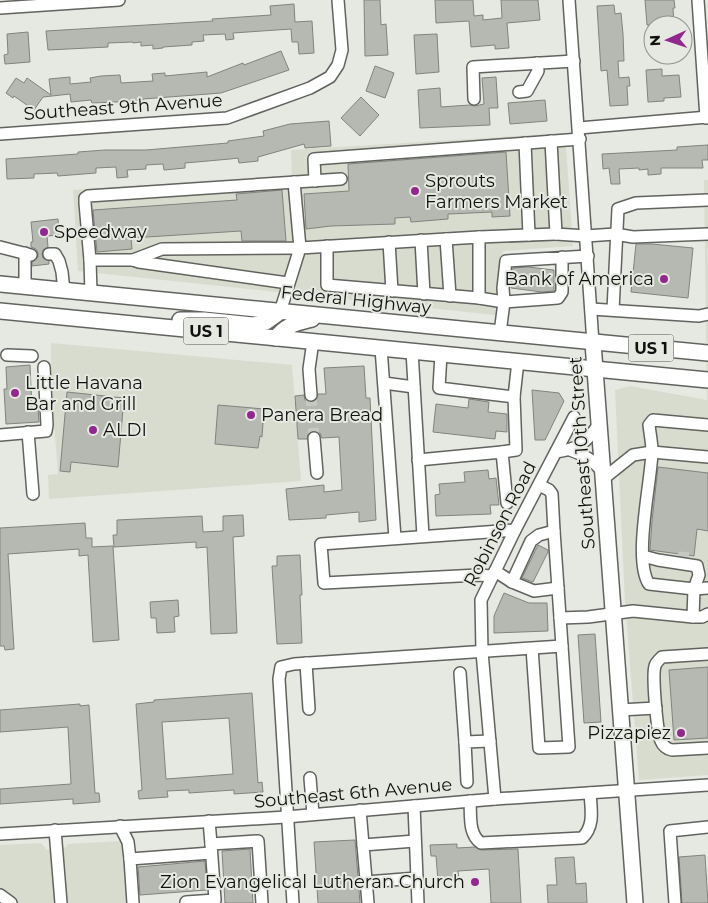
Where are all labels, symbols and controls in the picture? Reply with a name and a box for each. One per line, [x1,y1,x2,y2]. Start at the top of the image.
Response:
north arrow [643,15,693,65]
text: N [646,35,664,47]
street label: Southeast 9th Avenue [23,89,223,125]
place label: Sprouts Farmers Market [425,170,568,213]
marker: Sprouts Farmers Market [409,185,421,197]
place label: Speedway [54,221,147,243]
marker: Speedway [38,226,50,238]
place label: Bank of America [505,268,654,290]
marker: Bank of America [658,273,670,285]
street label: Federal Highway [280,281,432,319]
road number: US 1 [184,318,228,344]
road number: US 1 [628,334,674,362]
street label: Southeast 10th Street [564,356,600,550]
place label: Little Havana Bar and Grill [25,372,143,415]
marker: Little Havana Bar and Grill [9,387,21,399]
place label: Panera Bread [261,404,383,426]
marker: Panera Bread [245,409,257,421]
place label: ALDI [103,419,147,441]
marker: ALDI [87,424,99,436]
street label: Robinson Road [459,458,541,590]
place label: Pizzapiez [587,722,671,744]
marker: Pizzapiez [675,727,687,739]
street label: Southeast 6th Avenue [253,773,453,813]
place label: Zion Evangelical Lutheran Church [160,871,465,893]
marker: Zion Evangelical Lutheran Church [469,876,481,888]

